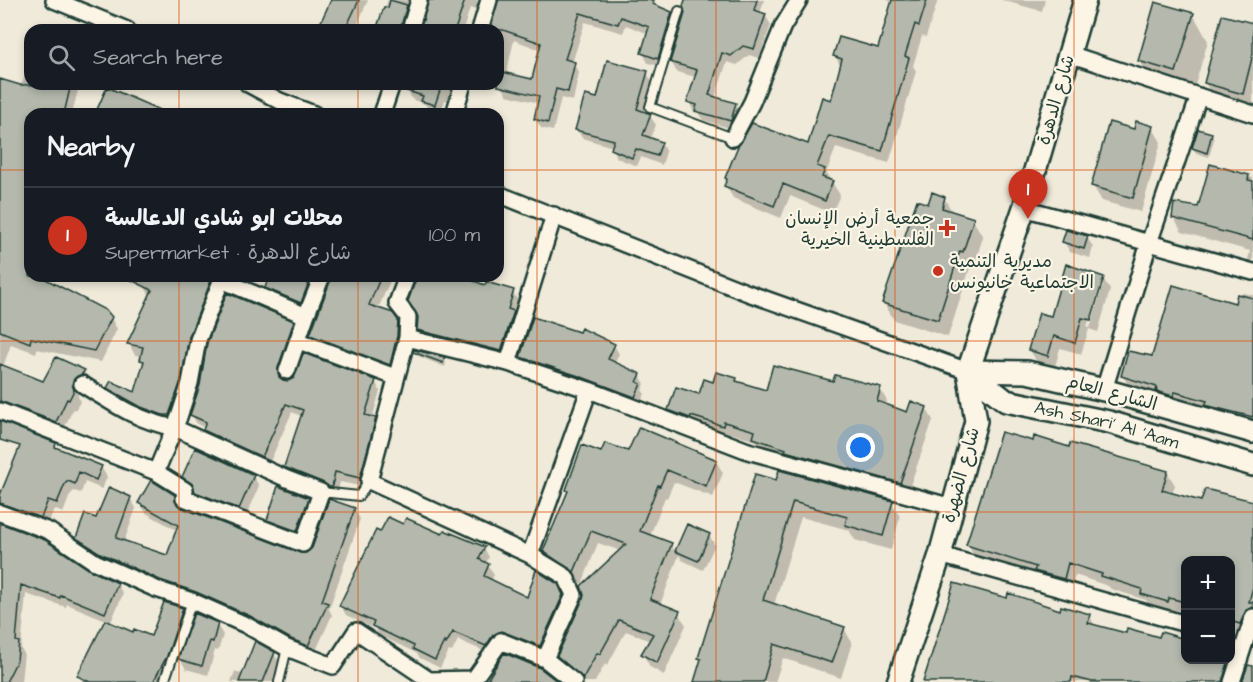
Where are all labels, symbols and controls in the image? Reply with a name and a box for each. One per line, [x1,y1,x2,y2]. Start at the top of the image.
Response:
search box [24,24,504,90]
icon: search [45,41,78,74]
text: Search here [93,42,223,73]
street label: شارع الدهرة [1031,52,1081,148]
text: Nearby [48,129,135,165]
pin: 1 [1008,170,1048,219]
text: محلات ابو شادي الدعالسة [105,203,343,234]
place label: جمعية أرض الإنسان الفلسطينية الخيرية [785,206,934,252]
marker: جمعية أرض الإنسان الفلسطينية الخيرية [938,219,956,237]
text: 1 [66,221,69,249]
text: 100 m [429,221,480,249]
text: Supermarket · شارع الدهرة [105,239,351,267]
place label: مديرية التنمية الاجتماعية خانيونس [950,249,1094,295]
marker: مديرية التنمية الاجتماعية خانيونس [931,264,945,278]
street label: الشارع العام [1064,369,1160,418]
street label: Ash Shari' Al 'Aam [1032,395,1182,455]
street label: شارع الضهرة [936,424,986,526]
your location [846,433,875,462]
map controls [1181,556,1235,664]
button: + [1181,556,1235,610]
button: − [1181,610,1235,664]

